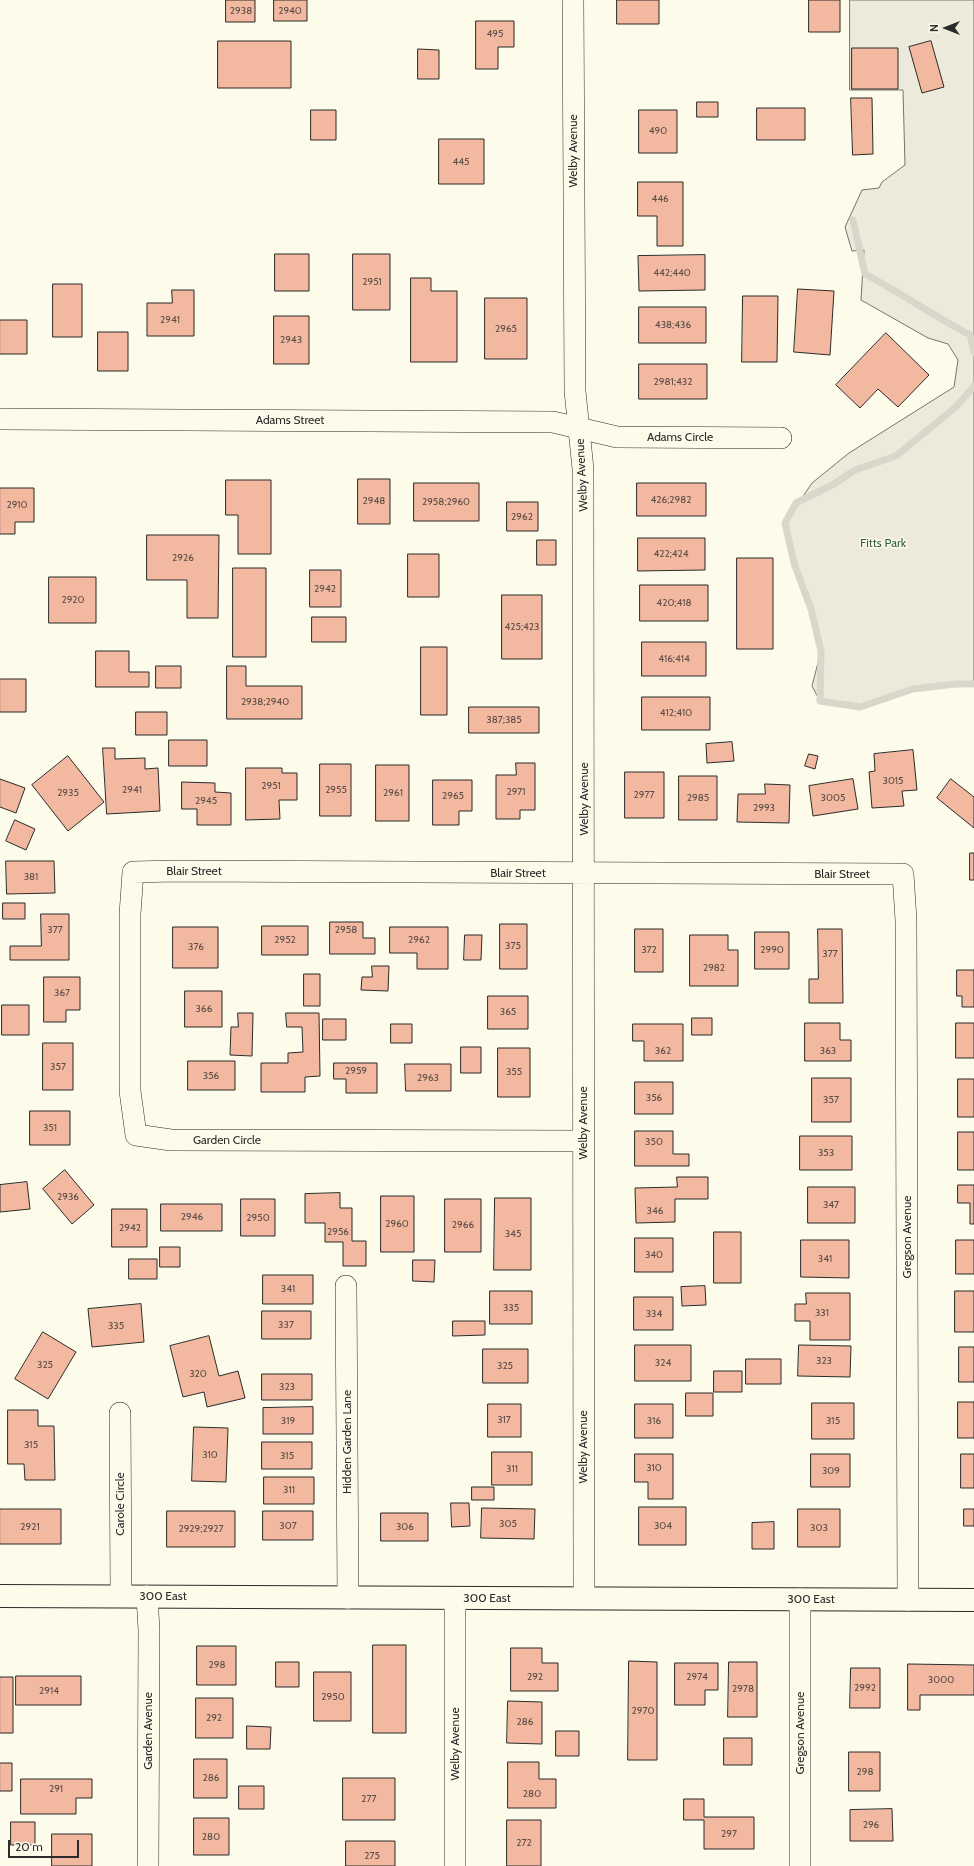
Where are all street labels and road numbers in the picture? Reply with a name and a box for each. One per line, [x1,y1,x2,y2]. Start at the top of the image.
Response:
street label: Welby Avenue [566,114,580,188]
street label: Adams Street [256,413,324,427]
street label: Adams Circle [647,430,713,444]
street label: Welby Avenue [573,438,591,512]
street label: Welby Avenue [577,762,591,836]
street label: Blair Street [166,864,222,878]
street label: Blair Street [490,866,546,880]
street label: Blair Street [814,867,870,881]
street label: Welby Avenue [576,1086,590,1160]
street label: Garden Circle [193,1133,261,1147]
street label: Gregson Avenue [900,1196,914,1278]
street label: Hidden Garden Lane [340,1390,354,1494]
street label: Welby Avenue [576,1410,590,1484]
street label: Carole Circle [113,1472,127,1536]
street label: 300 East [139,1589,187,1603]
street label: 300 East [463,1591,511,1605]
street label: 300 East [787,1592,835,1606]
street label: Garden Avenue [141,1692,155,1770]
street label: Gregson Avenue [793,1692,807,1774]
street label: Welby Avenue [448,1707,462,1781]

